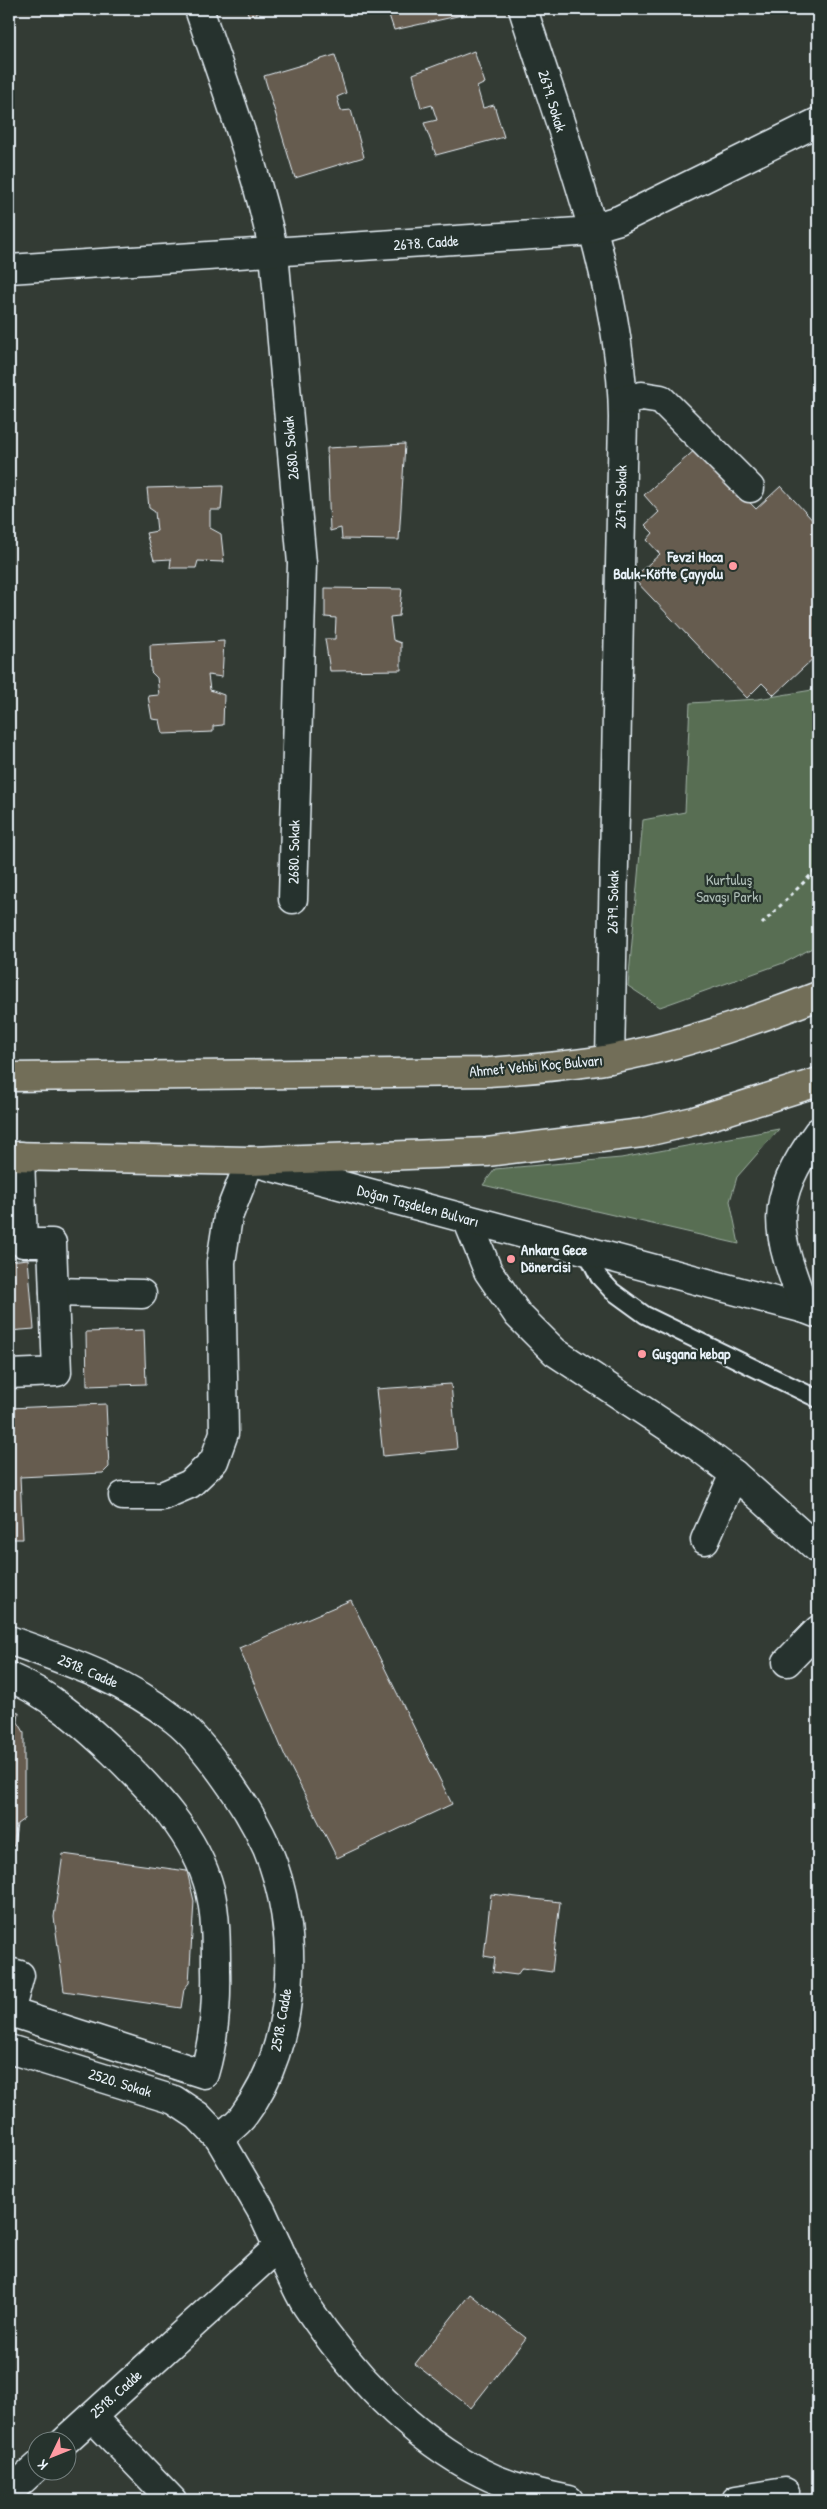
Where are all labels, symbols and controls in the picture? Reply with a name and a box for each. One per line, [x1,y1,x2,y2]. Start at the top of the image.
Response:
street label: 2679. Sokak [533,67,572,134]
street label: 2678. Cadde [393,230,459,255]
street label: 2680. Sokak [277,415,304,481]
street label: 2679. Sokak [609,465,632,529]
place label: Fevzi Hoca Balık-Köfte Çayyolu [613,546,724,585]
marker: Fevzi Hoca Balık-Köfte Çayyolu [727,560,739,572]
street label: 2680. Sokak [282,820,305,884]
park label: Kurtuluş Savaşı Parkı [696,869,762,907]
street label: 2679. Sokak [601,870,624,934]
street label: Ahmet Vehbi Koç Bulvarı [468,1049,604,1082]
street label: Doğan Taşdelen Bulvarı [355,1179,481,1232]
place label: Ankara Gece Dönercisi [521,1239,587,1277]
marker: Ankara Gece Dönercisi [505,1253,517,1265]
place label: Guşgana kebap [652,1343,731,1365]
marker: Guşgana kebap [636,1348,648,1360]
street label: 2518. Cadde [55,1648,122,1693]
street label: 2518. Cadde [265,1987,296,2053]
street label: 2520. Sokak [86,2063,154,2102]
street label: 2518. Cadde [85,2364,146,2423]
north arrow [28,2432,78,2482]
text: K [32,2456,52,2474]

